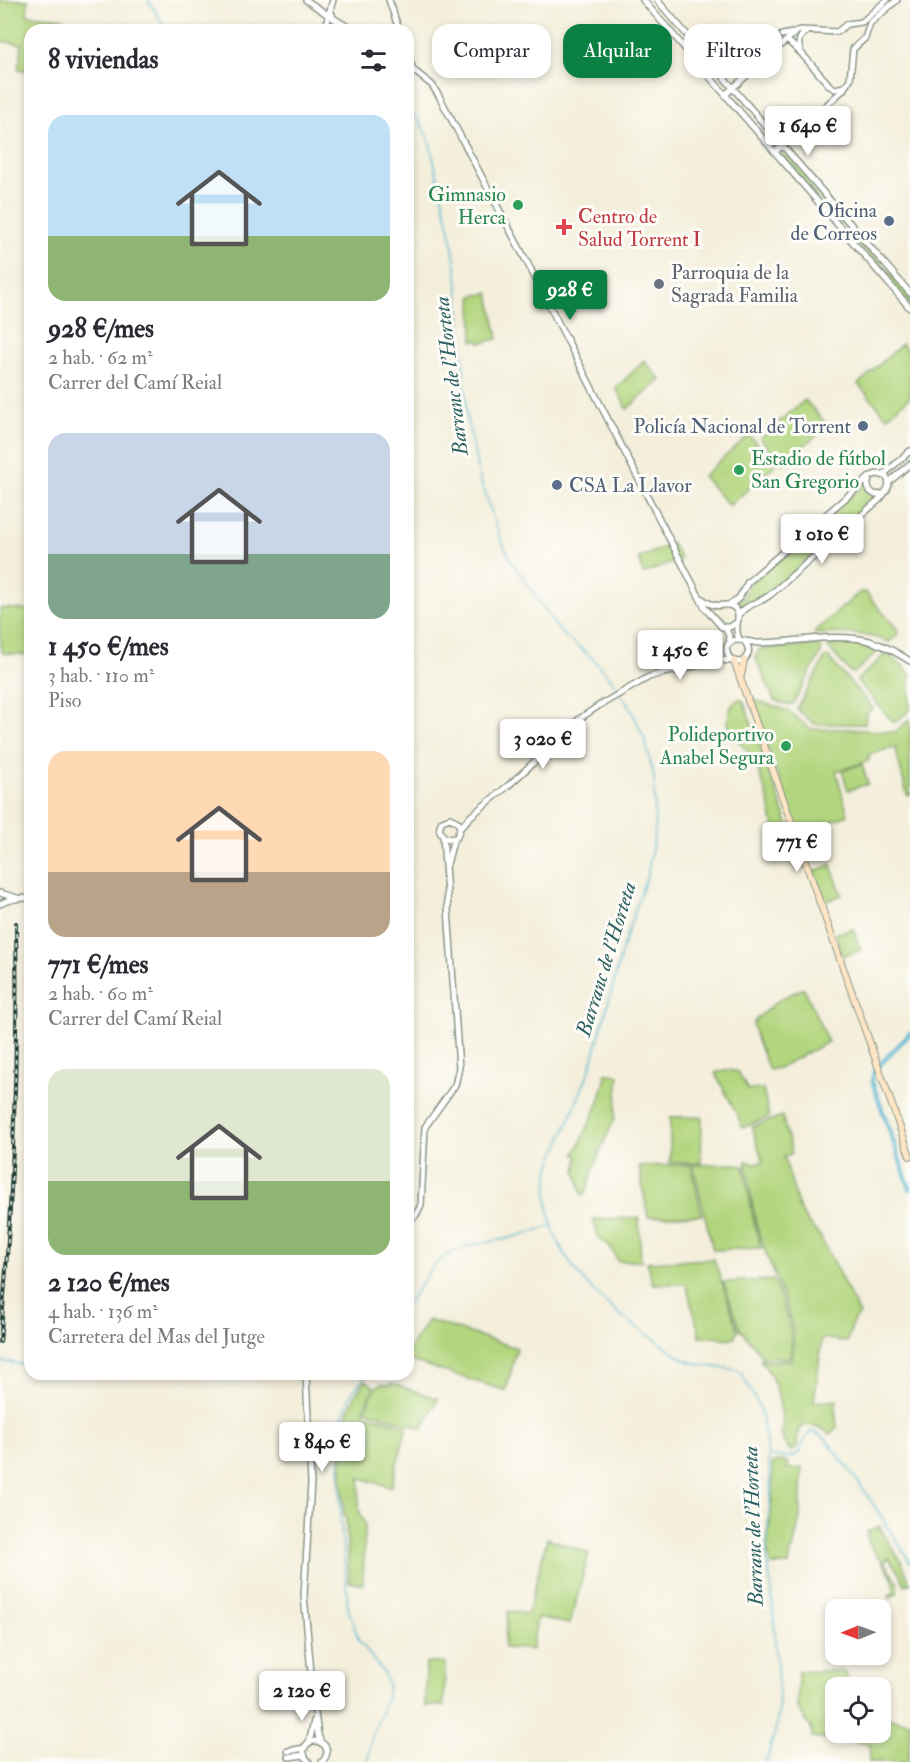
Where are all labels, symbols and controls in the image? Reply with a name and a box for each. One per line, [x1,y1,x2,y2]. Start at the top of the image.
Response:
chip: Comprar [432,24,551,78]
chip: Alquilar [563,24,672,78]
chip: Filtros [684,24,782,78]
text: 8 viviendas [48,44,158,76]
icon: filters [357,44,390,77]
pin: 1 640 € [753,106,863,157]
text: 1 640 € [779,113,837,138]
icon: home [165,154,273,262]
place label: Gimnasio Herca [428,182,507,230]
marker: Gimnasio Herca [511,198,525,212]
place label: Oficina de Correos [791,198,878,246]
place label: Centro de Salud Torrent I [578,204,701,252]
marker: Oficina de Correos [882,214,896,228]
marker: Centro de Salud Torrent I [555,218,573,236]
place label: Parroquia de la Sagrada Familia [671,260,799,308]
pin: 928 € [528,270,612,321]
text: 928 € [547,277,593,302]
marker: Parroquia de la Sagrada Familia [652,277,666,291]
water label: Barranc de l'Horteta [428,294,475,458]
text: 928 €/mes [48,313,154,345]
text: 2 hab. · 62 m² [48,345,153,370]
text: Carrer del Camí Reial [48,370,222,395]
place label: Policía Nacional de Torrent [634,414,852,439]
marker: Policía Nacional de Torrent [856,419,870,433]
place label: Estadio de fútbol San Gregorio [751,446,886,494]
marker: Estadio de fútbol San Gregorio [732,463,746,477]
icon: home [165,472,273,580]
place label: CSA La Llavor [569,473,692,498]
marker: CSA La Llavor [550,478,564,492]
pin: 1 010 € [767,514,877,565]
text: 1 010 € [795,521,849,546]
pin: 1 450 € [625,630,735,681]
text: 1 450 €/mes [48,631,169,663]
text: 1 450 € [652,637,708,662]
text: 3 hab. · 110 m² [48,663,154,688]
text: Piso [48,688,81,713]
pin: 3 020 € [488,719,598,770]
place label: Polideportivo Anabel Segura [659,722,775,770]
text: 3 020 € [514,726,572,751]
marker: Polideportivo Anabel Segura [779,739,793,753]
icon: home [165,790,273,898]
pin: 771 € [755,822,839,873]
text: 771 € [776,829,818,854]
water label: Barranc de l'Horteta [570,878,643,1041]
text: 771 €/mes [48,949,148,981]
text: 2 hab. · 60 m² [48,981,153,1006]
text: Carrer del Camí Reial [48,1006,222,1031]
icon: home [165,1108,273,1216]
text: 2 120 €/mes [48,1267,170,1299]
text: 4 hab. · 136 m² [48,1299,158,1324]
text: Carretera del Mas del Jutge [48,1324,265,1349]
pin: 1 840 € [267,1422,377,1473]
text: 1 840 € [293,1429,351,1454]
water label: Barranc de l'Horteta [737,1445,770,1608]
north arrow [825,1599,891,1665]
map controls [825,1599,891,1743]
pin: 2 120 € [247,1671,357,1722]
button: locate [825,1677,891,1743]
text: 2 120 € [273,1678,331,1703]

